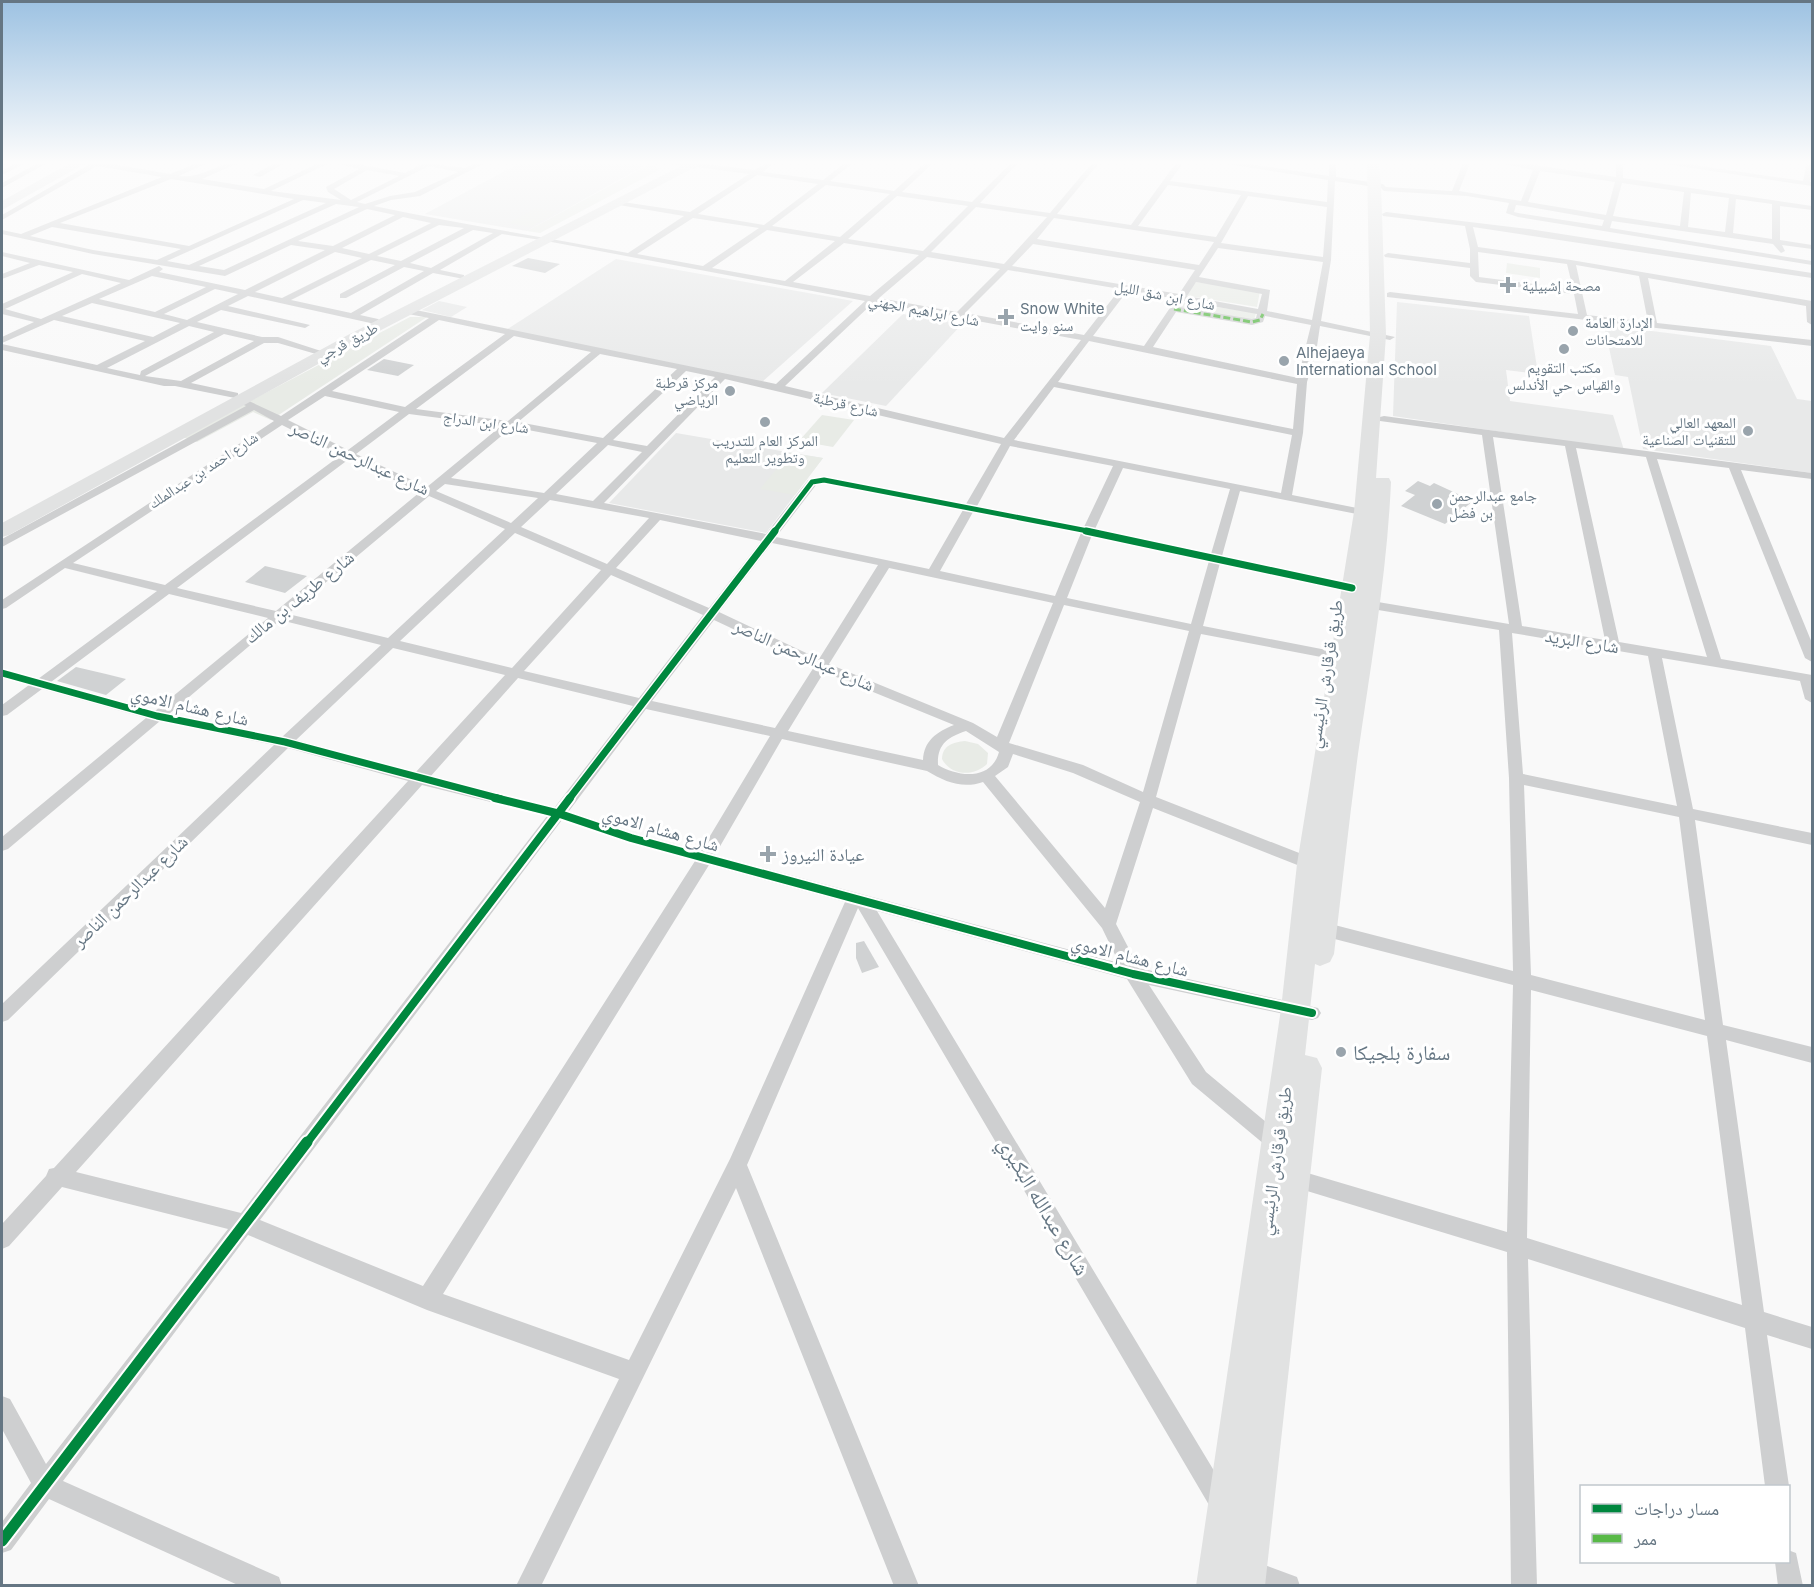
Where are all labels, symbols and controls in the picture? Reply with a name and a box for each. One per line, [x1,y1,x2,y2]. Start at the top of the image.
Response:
street label: شارع ابن شق الليل [1113,276,1217,315]
marker: مصحة إشبيلية [1499,276,1517,294]
place label: مصحة إشبيلية [1522,276,1601,295]
street label: شارع ابراهيم الجهني [867,290,981,333]
place label: Snow White سنو وايت [1020,299,1105,335]
marker: Snow White سنو وايت [997,308,1015,326]
place label: الإدارة العامة للامتحانات [1585,313,1653,349]
street label: طريق قرجي [313,318,383,369]
marker: الإدارة العامة للامتحانات [1566,324,1580,338]
marker: مكتب التقويم والقياس حي الأندلس [1557,342,1571,356]
place label: Alhejaeya International School [1296,343,1437,379]
marker: Alhejaeya International School [1277,354,1291,368]
place label: مكتب التقويم والقياس حي الأندلس [1507,358,1621,396]
place label: مركز قرطبة الرياضي [655,373,718,411]
marker: مركز قرطبة الرياضي [723,384,737,398]
street label: شارع قرطبة [811,387,880,422]
street label: شارع ابن الدراج [442,407,530,438]
place label: المعهد العالي للتقنيات الصناعية [1642,413,1736,449]
marker: المركز العام للتدريب وتطوير التعليم [758,415,772,429]
street label: شارع عبدالرحمن الناصر [286,416,433,500]
marker: المعهد العالي للتقنيات الصناعية [1741,424,1755,438]
street label: شارع احمد بن عبدالملك [144,427,262,513]
place label: المركز العام للتدريب وتطوير التعليم [712,431,818,468]
place label: جامع عبدالرحمن بن فضل [1449,486,1537,523]
marker: جامع عبدالرحمن بن فضل [1430,497,1444,511]
street label: شارع طريف بن مالك [240,546,359,648]
street label: طريق قرقارش الرئيسي [1303,598,1352,751]
street label: شارع عبدالرحمن الناصر [729,614,877,696]
street label: شارع البريد [1543,625,1620,658]
street label: شارع هشام الاموي [128,682,251,734]
street label: شارع هشام الاموي [599,802,722,860]
street label: شارع عبدالرحمن الناصر [68,831,192,953]
place label: عيادة النيروز [781,844,864,865]
marker: عيادة النيروز [759,845,777,863]
street label: شارع هشام الاموي [1068,931,1191,985]
place label: سفارة بلجيكا [1353,1040,1450,1065]
marker: سفارة بلجيكا [1334,1045,1348,1059]
street label: طريق قرقارش الرئيسي [1254,1085,1300,1237]
street label: شارع عبدالله البكيري [989,1132,1095,1282]
legend [1580,1485,1790,1563]
text: مسار دراجات [1634,1498,1719,1519]
text: ممر [1633,1528,1657,1549]

